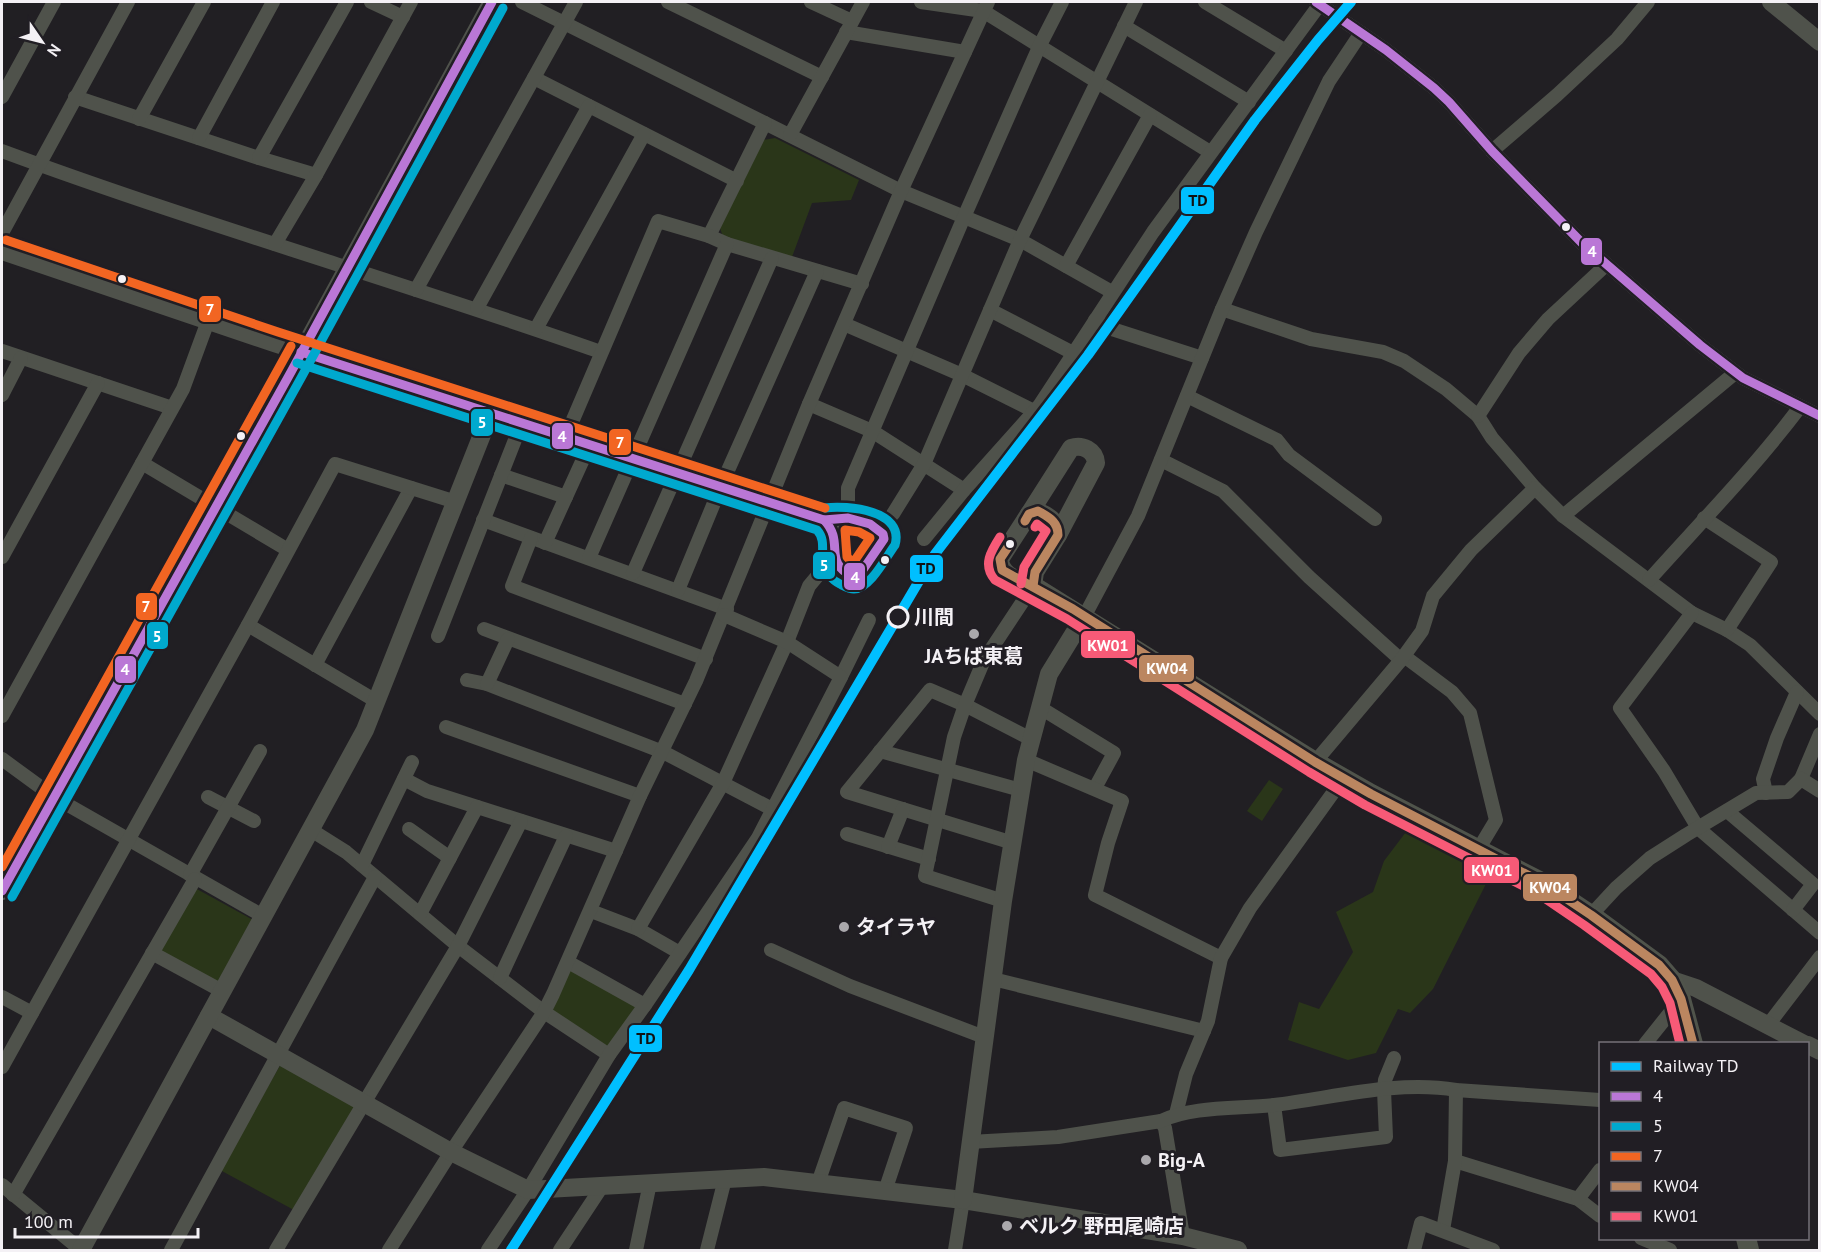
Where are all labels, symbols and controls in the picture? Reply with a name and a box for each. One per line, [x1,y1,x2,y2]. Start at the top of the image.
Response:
north arrow [12,12,72,72]
text: N [43,41,65,61]
line badge: TD [1180,186,1215,215]
text: TD [1188,190,1208,210]
unlabelled marker [1560,221,1572,233]
line badge: 4 [1580,237,1603,266]
text: 4 [1587,241,1597,261]
unlabelled marker [116,273,128,285]
line badge: 7 [198,295,222,323]
text: 7 [205,299,215,319]
line badge: 5 [470,408,494,437]
text: 5 [477,412,487,432]
line badge: 4 [551,422,574,450]
text: 4 [557,426,567,446]
line badge: 7 [608,428,632,456]
unlabelled marker [235,430,247,442]
text: 7 [615,432,625,452]
unlabelled marker [1004,538,1016,550]
line badge: 5 [812,551,836,580]
unlabelled marker [879,554,891,566]
line badge: TD [909,554,944,583]
text: 5 [819,555,829,575]
text: TD [916,558,936,578]
line badge: 4 [843,562,866,591]
text: 4 [850,567,860,587]
line badge: 7 [135,592,158,621]
text: 7 [141,596,151,616]
place label: 川間 [914,604,954,630]
marker: 川間 [887,606,909,628]
line badge: 5 [146,621,169,650]
text: 5 [152,626,162,646]
marker: JAちば東葛 [967,627,981,641]
line badge: KW01 [1080,630,1136,659]
text: KW01 [1087,635,1129,655]
place label: JAちば東葛 [924,643,1023,669]
line badge: KW04 [1138,654,1195,683]
line badge: 4 [114,655,137,684]
text: KW04 [1146,658,1188,678]
text: 4 [120,659,130,679]
line badge: KW01 [1463,856,1520,884]
text: KW01 [1471,860,1513,880]
line badge: KW04 [1522,873,1578,902]
text: KW04 [1529,877,1571,897]
place label: タイラヤ [856,914,936,940]
marker: タイラヤ [837,920,851,934]
line badge: TD [628,1024,663,1053]
text: TD [636,1028,656,1048]
legend [1599,1042,1809,1240]
text: Railway TD [1653,1054,1738,1077]
text: 4 [1653,1084,1663,1107]
text: 5 [1653,1114,1663,1137]
text: 7 [1653,1144,1663,1167]
place label: Big-A [1158,1147,1206,1173]
marker: Big-A [1139,1153,1153,1167]
text: KW04 [1653,1174,1699,1197]
scale bar [15,1201,198,1239]
text: KW01 [1653,1204,1699,1227]
text: 100 m [24,1210,73,1233]
place label: ベルク 野田尾崎店 [1019,1213,1184,1239]
marker: ベルク 野田尾崎店 [1000,1219,1014,1233]

